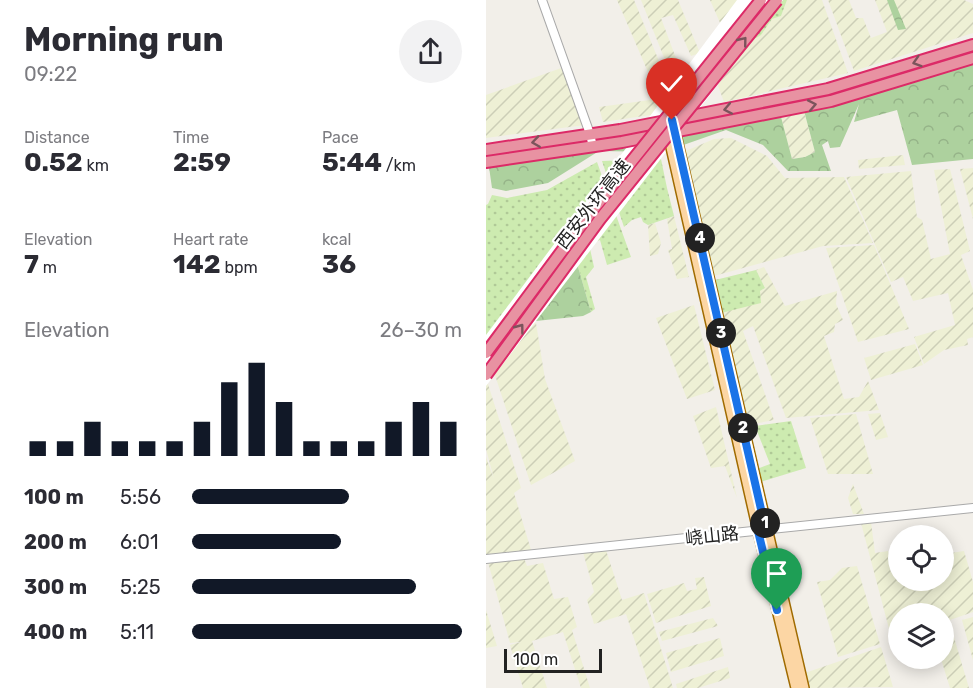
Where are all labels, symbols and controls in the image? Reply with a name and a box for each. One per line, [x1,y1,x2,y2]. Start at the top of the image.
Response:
text: Morning run [24,20,224,59]
button: share [399,20,462,83]
one-way arrow [736,37,747,48]
one-way arrow [912,55,923,67]
pin [646,58,697,120]
text: 09:22 [24,62,77,86]
icon: check [655,67,688,100]
one-way arrow [807,99,817,112]
one-way arrow [723,102,733,115]
text: Distance [24,128,90,147]
text: Time [173,128,209,147]
text: Pace [322,128,359,147]
one-way arrow [531,136,541,148]
text: 0.52 [24,147,83,178]
text: 2:59 [173,147,231,178]
text: 5:44 [322,147,382,178]
street label: 西安外环高速 [551,155,635,253]
text: km [83,156,109,175]
text: /km [382,156,416,175]
pin: 4 [685,223,715,253]
text: 4 [695,228,705,247]
text: Elevation [24,230,93,249]
text: Heart rate [173,230,248,249]
text: kcal [322,230,351,249]
text: 7 [24,249,39,280]
text: 142 [173,249,221,280]
text: 36 [322,249,356,280]
text: m [39,258,57,277]
text: bpm [221,258,258,277]
text: Elevation [24,318,110,342]
text: 26–30 m [380,318,462,342]
pin: 3 [706,318,736,348]
one-way arrow [513,323,524,334]
text: 3 [716,323,726,342]
pin: 2 [728,413,758,443]
text: 2 [738,418,748,437]
text: 100 m [24,485,84,509]
text: 5:56 [120,485,161,509]
pin: 1 [750,508,780,538]
text: 1 [761,513,769,532]
street label: 峣山路 [684,522,740,550]
map controls [888,525,954,669]
button: locate [888,525,954,591]
text: 200 m [24,530,87,554]
text: 6:01 [120,530,158,554]
pin [751,548,802,610]
icon: arrive [760,557,793,590]
text: 300 m [24,575,87,599]
text: 5:25 [120,575,161,599]
button: layers [888,603,954,669]
text: 400 m [24,620,87,644]
text: 5:11 [120,620,154,644]
scale bar [504,646,602,674]
text: 100 m [513,650,558,669]

